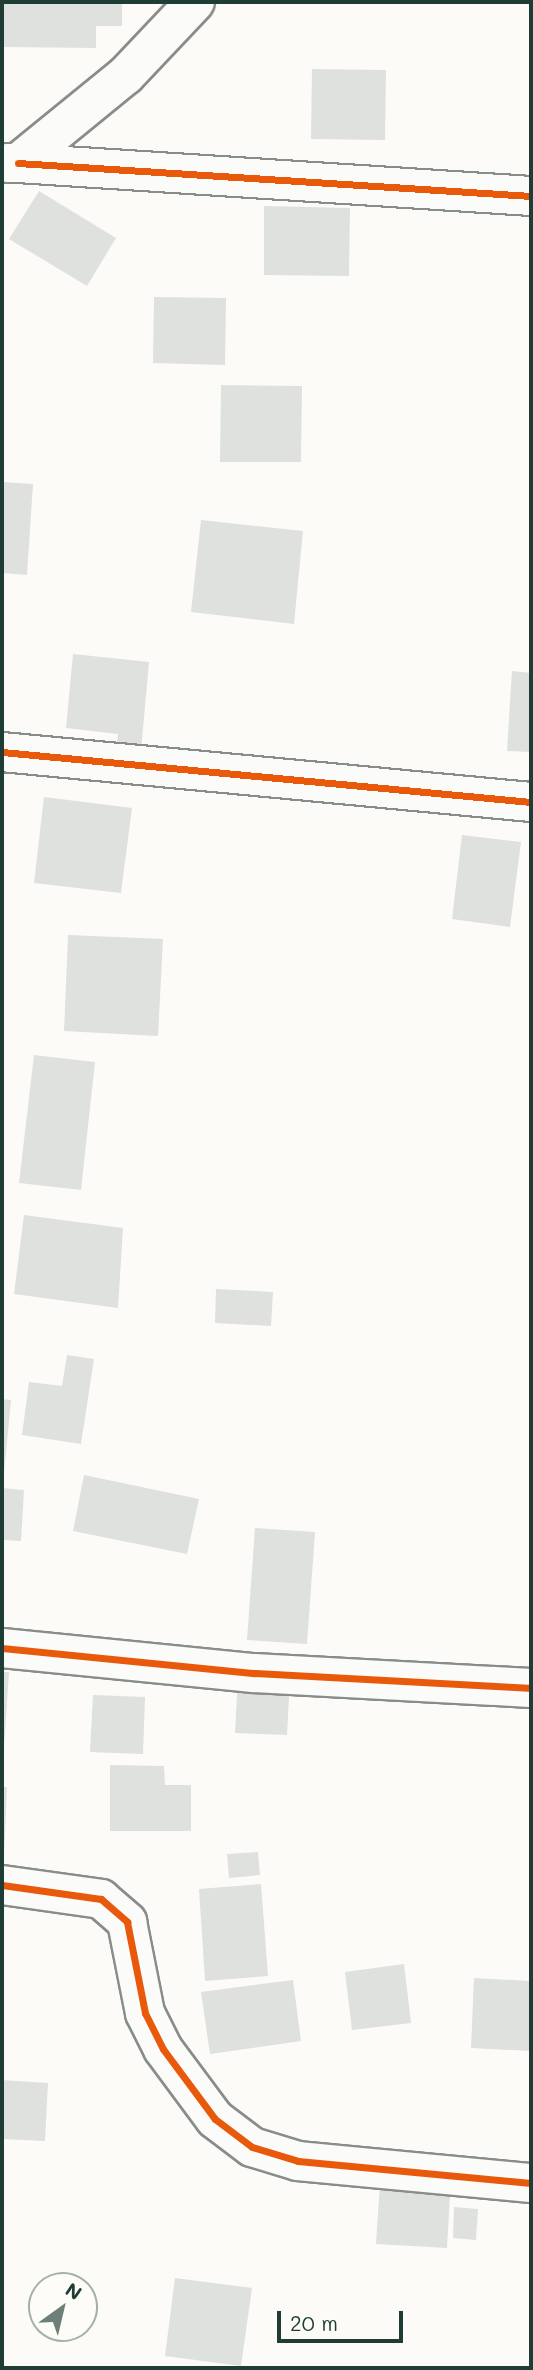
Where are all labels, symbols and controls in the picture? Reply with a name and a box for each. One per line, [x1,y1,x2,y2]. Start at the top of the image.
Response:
north arrow [28,2272,98,2342]
text: N [61,2276,87,2305]
scale bar [281,2296,407,2340]
text: 20 m [290,2309,338,2336]

